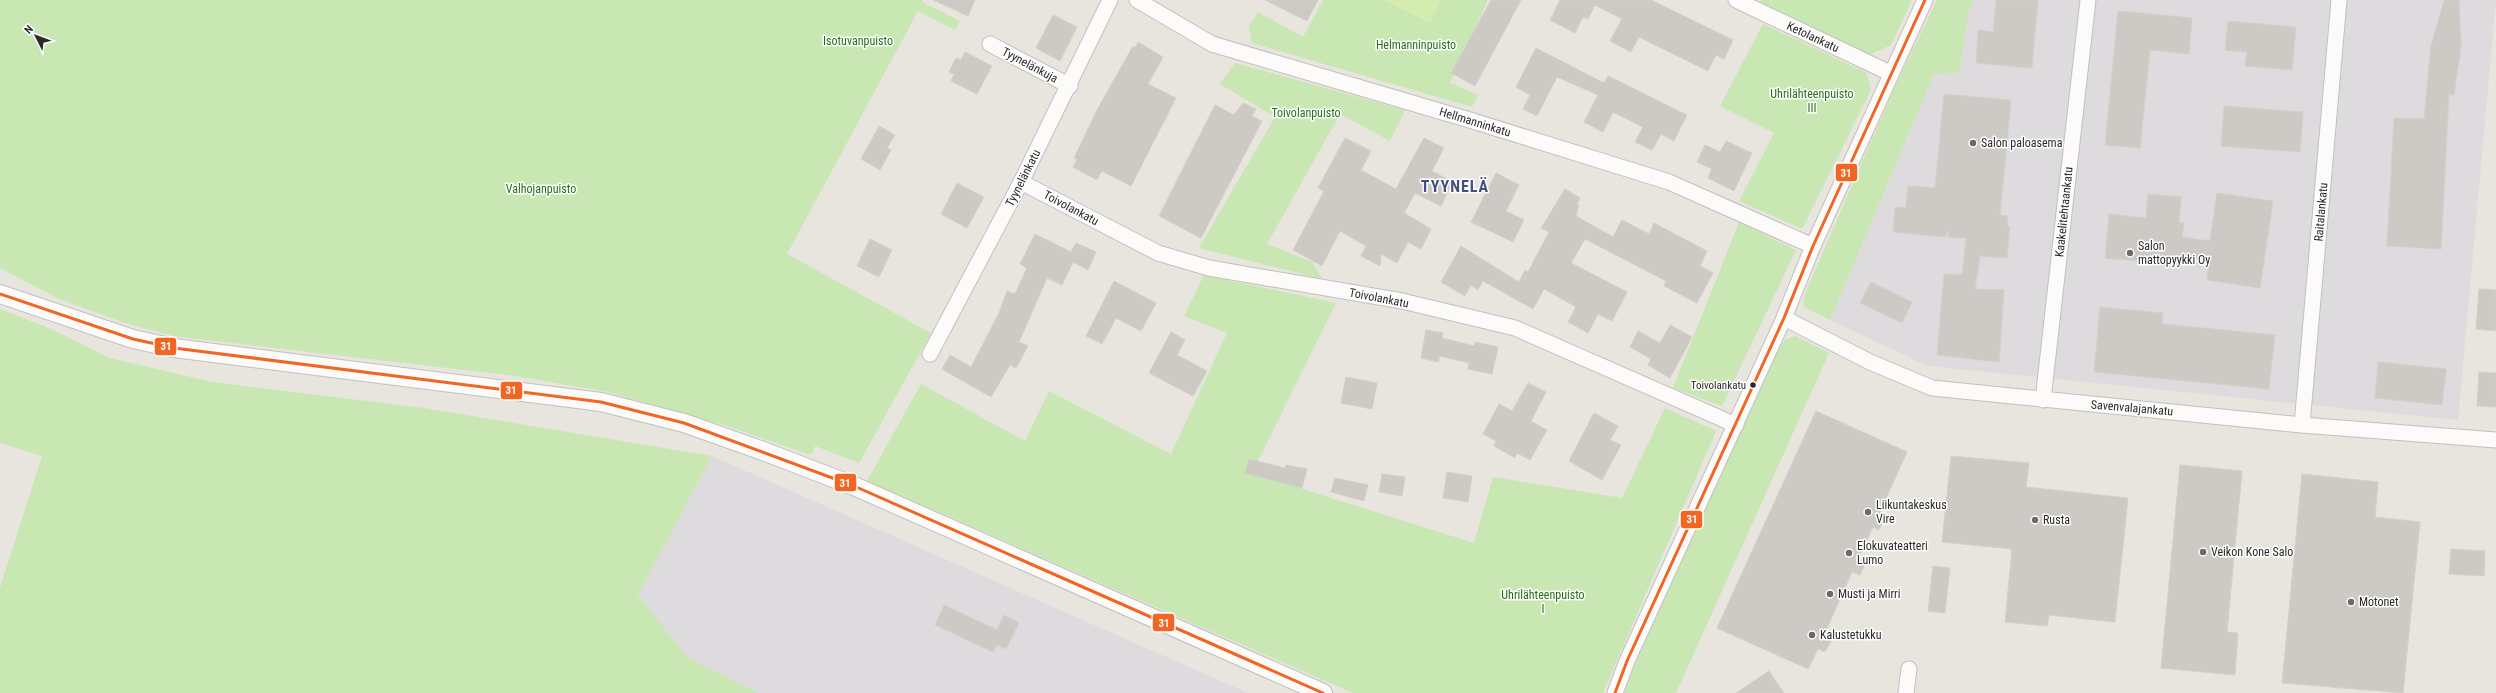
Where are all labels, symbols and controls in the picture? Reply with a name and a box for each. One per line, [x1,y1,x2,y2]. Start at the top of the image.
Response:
north arrow [16,16,56,56]
street label: Ketolankatu [1785,19,1842,55]
text: N [22,23,36,37]
park label: Isotuvanpuisto [823,34,893,48]
park label: Helmanninpuisto [1376,38,1456,52]
street label: Tyynelänkuja [1000,44,1061,86]
park label: Uhrilähteenpuisto III [1770,87,1854,115]
street label: Hellmanninkatu [1438,104,1513,140]
park label: Toivolanpuisto [1271,106,1341,120]
place label: Salon paloasema [1981,136,2063,150]
marker: Salon paloasema [1968,138,1978,148]
street label: Tyynelänkatu [1003,147,1043,209]
line badge: 31 [1835,163,1858,182]
street label: Kaakelitehtaankatu [2052,166,2076,258]
text: 31 [1840,167,1852,180]
district label: TYYNELÄ [1421,177,1489,196]
park label: Valhojanpuisto [506,182,576,196]
street label: Raitalankatu [2311,182,2331,242]
street label: Toivolankatu [1041,188,1101,228]
place label: Salon mattopyykki Oy [2138,239,2210,267]
marker: Salon mattopyykki Oy [2125,248,2135,258]
street label: Toivolankatu [1348,285,1410,311]
line badge: 31 [154,337,177,356]
text: 31 [160,340,172,353]
place label: Toivolankatu [1691,379,1746,392]
marker: Toivolankatu [1748,380,1758,390]
line badge: 31 [500,381,523,400]
text: 31 [505,384,517,397]
street label: Savenvalajankatu [2090,397,2174,419]
line badge: 31 [834,473,857,492]
text: 31 [839,477,851,490]
place label: Liikuntakeskus Vire [1876,498,1947,526]
marker: Liikuntakeskus Vire [1863,507,1873,517]
line badge: 31 [1680,510,1703,529]
text: 31 [1686,513,1698,526]
place label: Rusta [2043,513,2070,527]
marker: Rusta [2030,515,2040,525]
place label: Elokuvateatteri Lumo [1857,539,1928,567]
place label: Veikon Kone Salo [2211,545,2293,559]
marker: Veikon Kone Salo [2198,547,2208,557]
marker: Elokuvateatteri Lumo [1844,548,1854,558]
place label: Musti ja Mirri [1838,587,1900,601]
park label: Uhrilähteenpuisto I [1501,588,1585,616]
marker: Musti ja Mirri [1825,589,1835,599]
place label: Motonet [2359,595,2399,609]
marker: Motonet [2346,597,2356,607]
line badge: 31 [1152,613,1175,632]
text: 31 [1158,617,1170,630]
place label: Kalustetukku [1820,628,1882,642]
marker: Kalustetukku [1807,630,1817,640]

